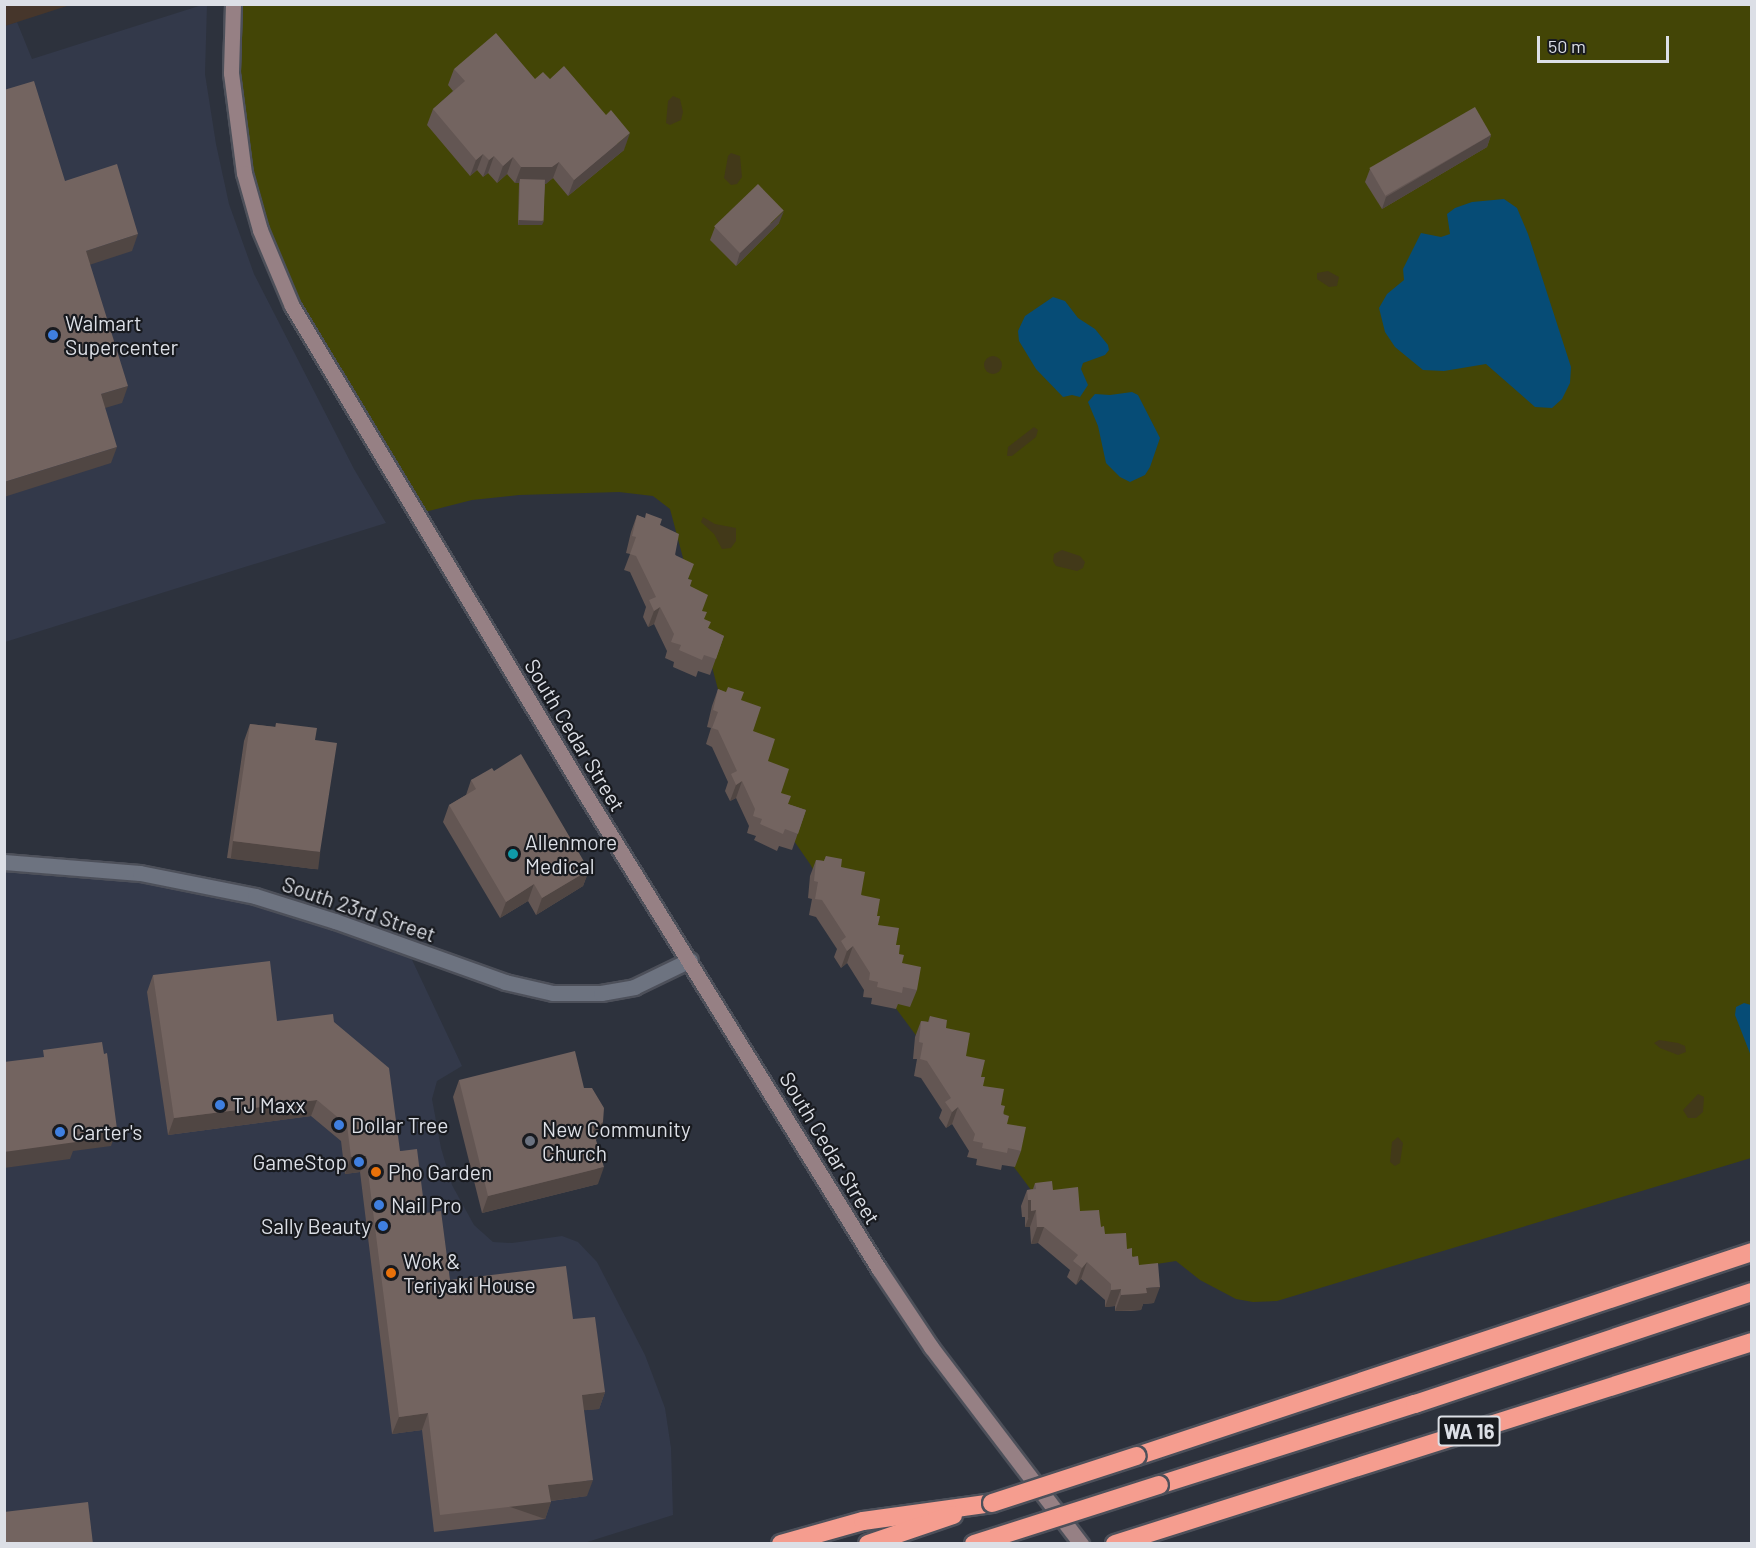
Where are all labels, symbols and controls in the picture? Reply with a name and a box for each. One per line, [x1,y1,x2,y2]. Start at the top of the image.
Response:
scale bar [1540,24,1672,62]
text: 50 m [1548,35,1586,57]
place label: Walmart Supercenter [65,310,178,360]
marker: Walmart Supercenter [46,328,60,342]
street label: South Cedar Street [520,654,630,816]
place label: Allenmore Medical [525,829,617,879]
marker: Allenmore Medical [506,847,520,861]
street label: South 23rd Street [279,871,439,947]
street label: South Cedar Street [775,1067,885,1229]
place label: TJ Maxx [232,1092,306,1118]
marker: TJ Maxx [213,1098,227,1112]
place label: Dollar Tree [351,1112,448,1138]
place label: New Community Church [542,1116,691,1166]
marker: Dollar Tree [332,1118,346,1132]
place label: Carter's [72,1119,142,1145]
marker: Carter's [53,1125,67,1139]
marker: New Community Church [523,1134,537,1148]
place label: GameStop [253,1149,347,1175]
marker: GameStop [352,1155,366,1169]
place label: Pho Garden [388,1159,492,1185]
marker: Pho Garden [369,1165,383,1179]
place label: Nail Pro [391,1192,462,1218]
marker: Nail Pro [372,1198,386,1212]
place label: Sally Beauty [261,1213,371,1239]
marker: Sally Beauty [376,1219,390,1233]
place label: Wok & Teriyaki House [403,1248,536,1298]
marker: Wok & Teriyaki House [384,1266,398,1280]
road number: WA 16 [1438,1414,1500,1448]

